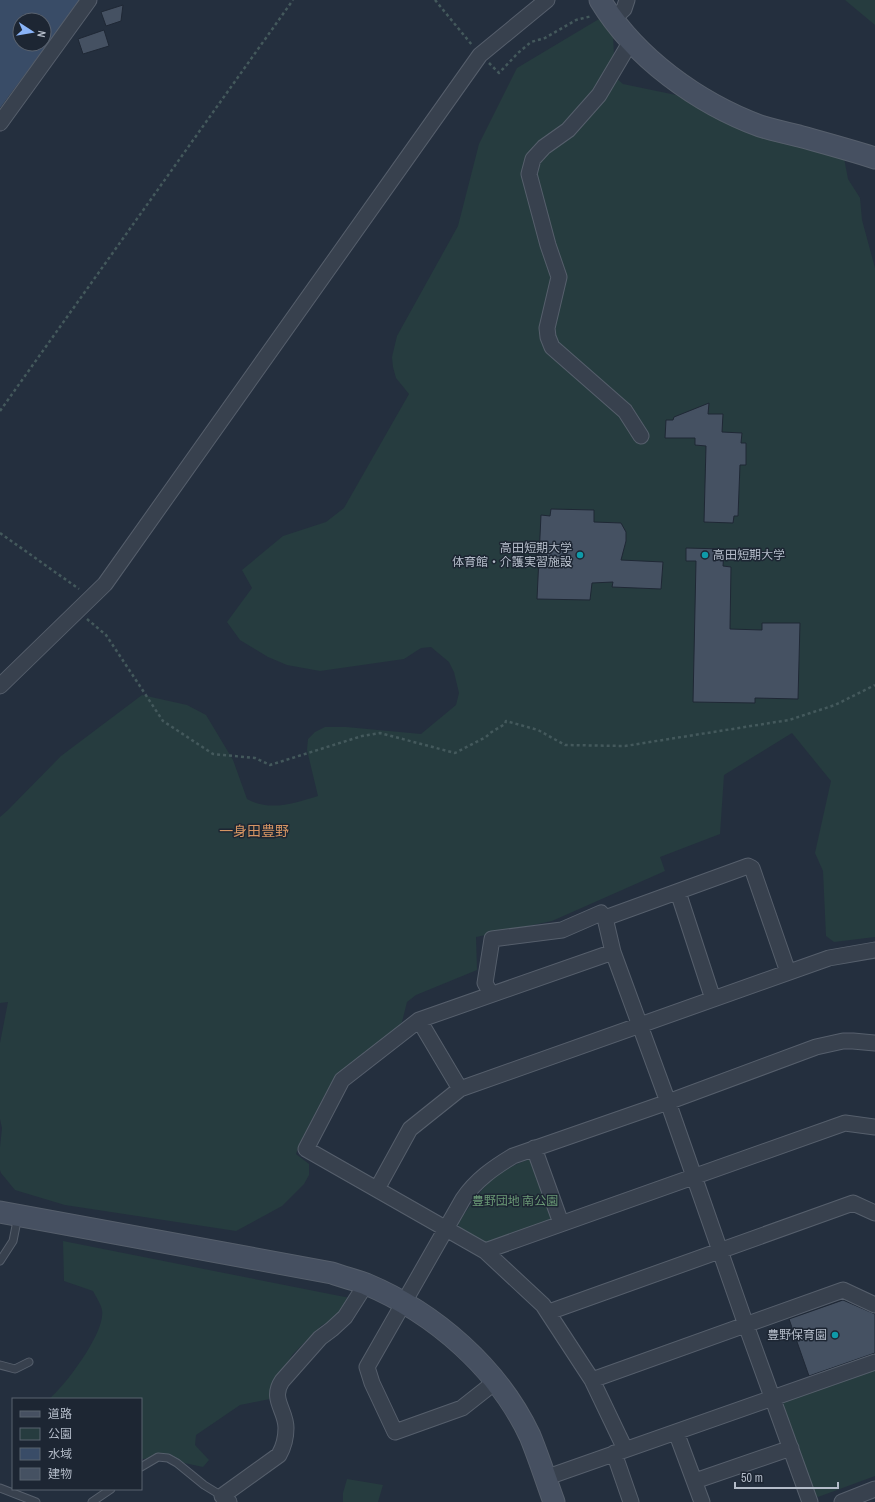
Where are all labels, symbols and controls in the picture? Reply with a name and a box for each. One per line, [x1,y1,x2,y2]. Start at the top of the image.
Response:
north arrow [12,12,52,52]
text: N [34,29,49,39]
place label: 高田短期大学 体育館・介護実習施設 [452,540,572,570]
place label: 高田短期大学 [713,547,785,563]
marker: 高田短期大学 体育館・介護実習施設 [575,550,585,560]
marker: 高田短期大学 [700,550,710,560]
district label: 一身田豊野 [219,822,289,840]
park label: 豊野団地 南公園 [472,1193,558,1209]
place label: 豊野保育園 [767,1327,827,1343]
marker: 豊野保育園 [830,1330,840,1340]
legend [12,1398,142,1490]
text: 道路 [48,1406,72,1422]
text: 公園 [48,1426,72,1442]
text: 水域 [48,1446,72,1462]
scale bar [735,1464,838,1490]
text: 建物 [48,1466,72,1482]
text: 50 m [741,1470,763,1486]

